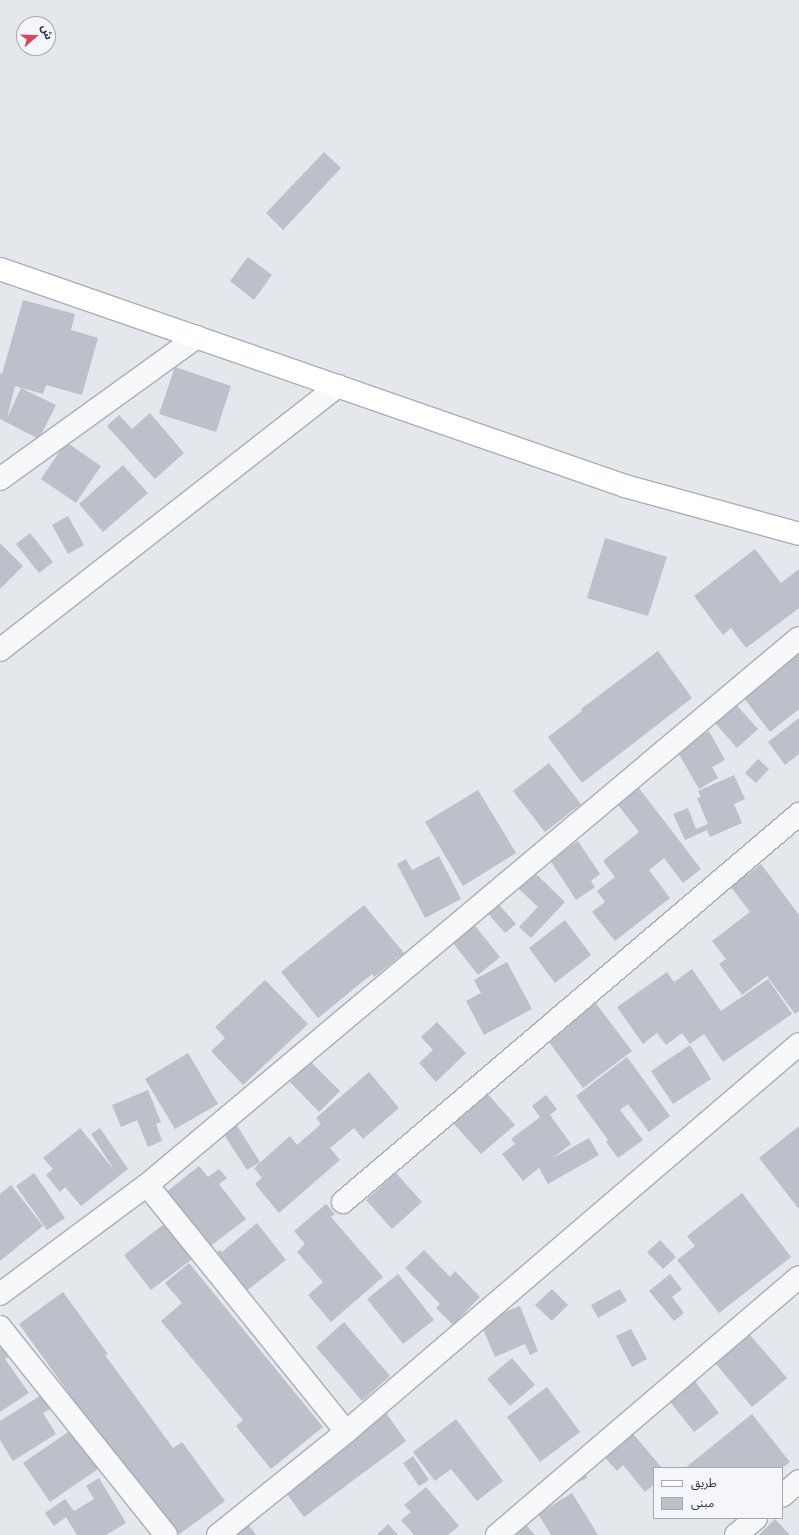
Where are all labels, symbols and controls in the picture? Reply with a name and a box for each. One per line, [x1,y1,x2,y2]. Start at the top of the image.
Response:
north arrow [16,16,56,56]
text: ش [38,23,55,41]
legend [653,1467,783,1519]
text: طريق [691,1476,717,1490]
text: مبنى [691,1496,714,1510]

